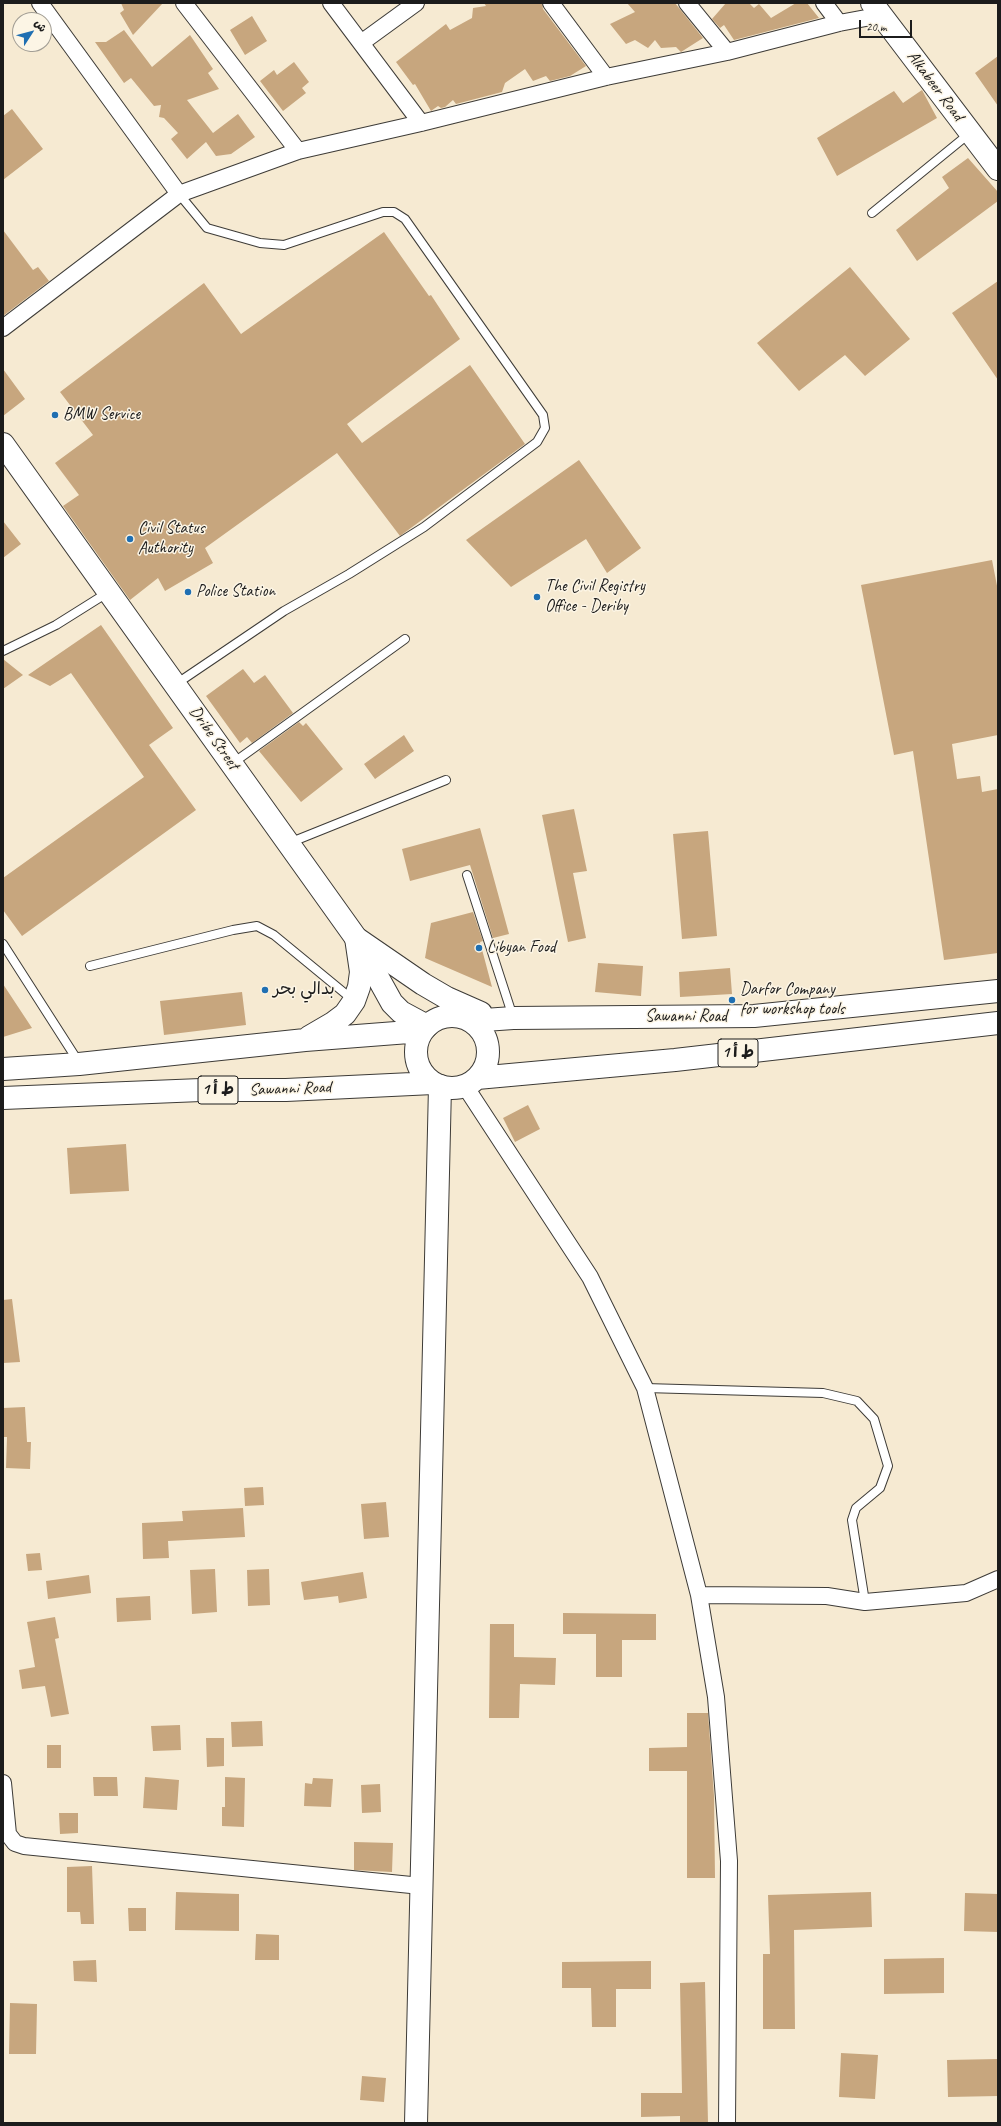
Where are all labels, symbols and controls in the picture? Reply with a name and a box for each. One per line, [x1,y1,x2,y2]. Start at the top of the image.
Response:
north arrow [12,12,52,52]
scale bar [861,12,914,38]
text: ش [32,17,50,35]
text: 20 m [866,19,886,35]
street label: Alkabeer Road [902,47,968,125]
place label: BMW Service [63,405,140,425]
marker: BMW Service [50,410,60,420]
place label: Civil Status Authority [138,519,205,559]
marker: Civil Status Authority [125,534,135,544]
place label: The Civil Registry Office - Deriby [545,577,645,617]
place label: Police Station [196,582,275,602]
marker: Police Station [183,587,193,597]
marker: The Civil Registry Office - Deriby [532,592,542,602]
street label: Dribe Street [185,702,243,774]
place label: Libyan Food [487,938,555,958]
marker: Libyan Food [474,943,484,953]
place label: بدالي بحر [273,980,335,1000]
place label: Darfor Company for workshop tools [740,980,845,1020]
marker: بدالي بحر [260,985,270,995]
marker: Darfor Company for workshop tools [727,995,737,1005]
street label: Sawanni Road [645,1007,727,1027]
road number: ط أ 1 [718,1039,758,1067]
road number: ط أ 1 [198,1076,238,1104]
street label: Sawanni Road [249,1077,331,1101]

